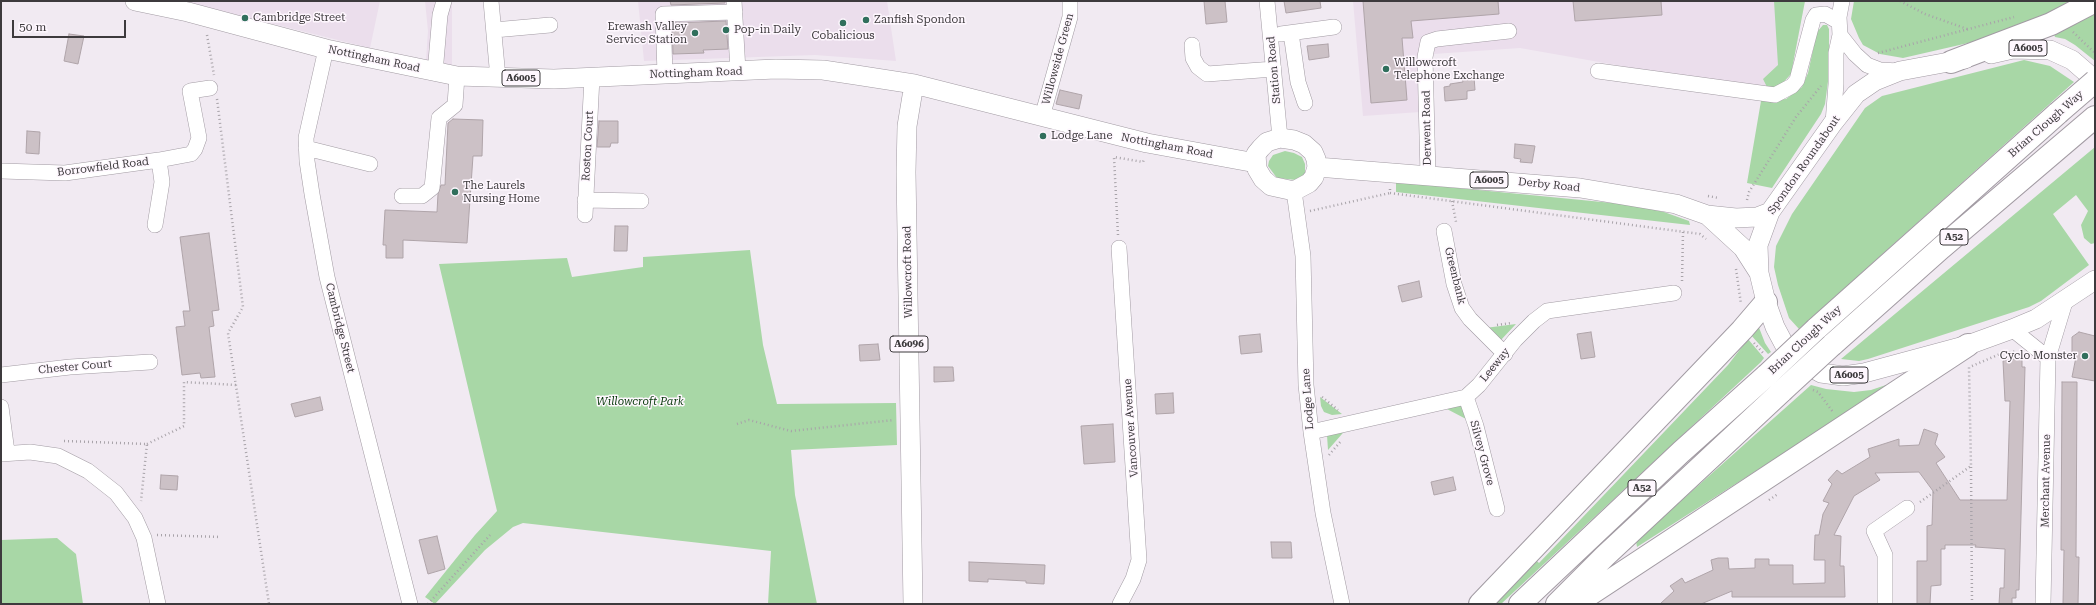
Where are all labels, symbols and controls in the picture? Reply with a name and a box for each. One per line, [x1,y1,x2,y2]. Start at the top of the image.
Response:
place label: Cambridge Street [253,11,345,25]
scale bar [14,12,128,38]
street label: Willowside Green [1039,12,1077,106]
marker: Cambridge Street [240,13,250,23]
place label: Zanfish Spondon [874,13,965,27]
marker: Zanfish Spondon [861,15,871,25]
marker: Cobalicious [838,18,848,28]
text: 50 m [19,20,46,34]
place label: Erewash Valley Service Station [606,20,687,46]
place label: Pop-in Daily [734,23,801,37]
marker: Pop-in Daily [721,25,731,35]
marker: Erewash Valley Service Station [690,28,700,38]
place label: Cobalicious [811,29,875,43]
street label: Station Road [1264,36,1284,104]
road number: A6005 [2009,40,2047,56]
street label: Nottingham Road [327,43,421,75]
place label: Willowcroft Telephone Exchange [1394,56,1505,82]
marker: Willowcroft Telephone Exchange [1381,64,1391,74]
street label: Nottingham Road [649,65,743,81]
road number: A6005 [502,70,540,86]
street label: Brian Clough Way [2006,88,2086,160]
street label: Derwent Road [1420,90,1434,166]
street label: Roston Court [580,110,596,182]
street label: Spondon Roundabout [1765,113,1843,217]
place label: Lodge Lane [1051,129,1112,143]
marker: Lodge Lane [1038,131,1048,141]
street label: Nottingham Road [1120,131,1214,161]
street label: Borrowfield Road [56,155,150,179]
road number: A6005 [1470,172,1508,188]
street label: Derby Road [1517,175,1581,195]
place label: The Laurels Nursing Home [463,179,540,205]
marker: The Laurels Nursing Home [450,187,460,197]
street label: Willowcroft Road [901,226,915,318]
road number: A52 [1940,229,1968,245]
street label: Greenbank [1441,246,1469,306]
street label: Cambridge Street [322,282,358,374]
street label: Brian Clough Way [1766,303,1844,377]
road number: A6096 [890,336,928,352]
street label: Leeway [1477,345,1513,385]
place label: Cyclo Monster [2000,349,2077,363]
marker: Cyclo Monster [2080,351,2090,361]
street label: Chester Court [38,357,112,377]
road number: A6005 [1830,367,1868,383]
street label: Lodge Lane [1299,368,1317,430]
street label: Vancouver Avenue [1121,378,1141,478]
park label: Willowcroft Park [596,395,684,409]
street label: Silvey Grove [1467,419,1497,487]
street label: Merchant Avenue [2039,434,2053,528]
road number: A52 [1628,480,1656,496]

